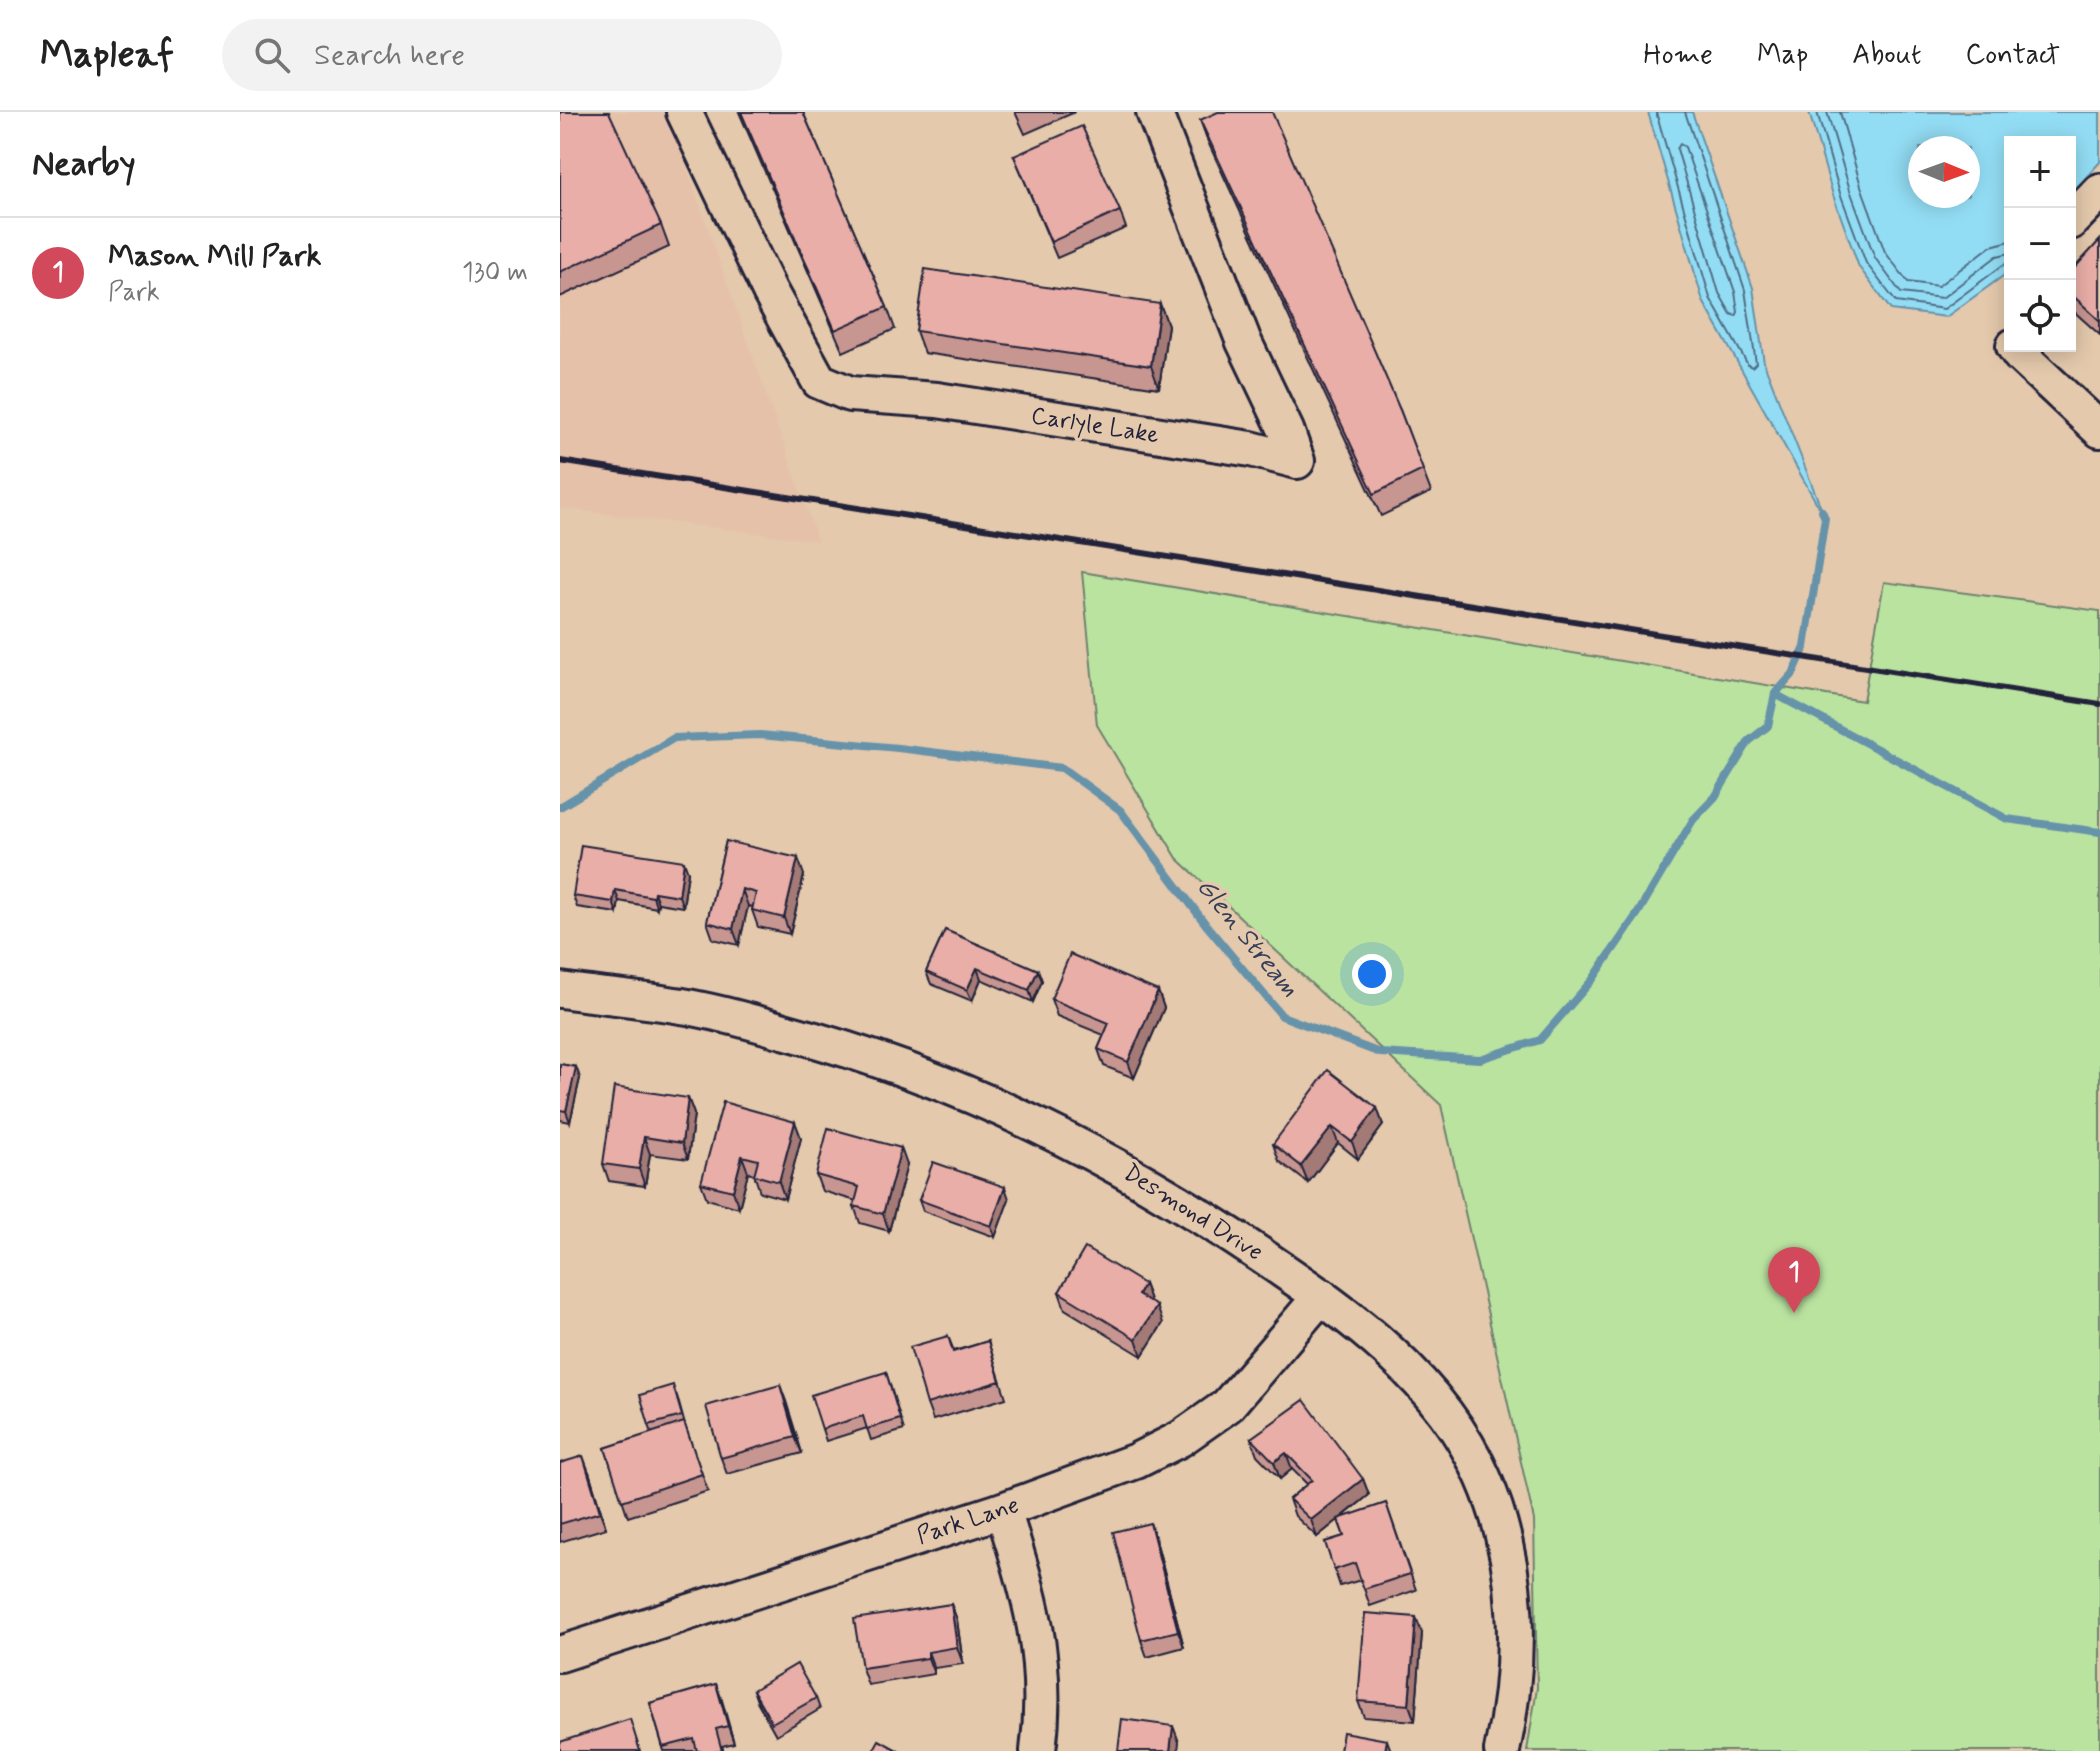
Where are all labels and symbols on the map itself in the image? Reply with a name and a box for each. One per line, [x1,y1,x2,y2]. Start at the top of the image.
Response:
north arrow [1908,136,1980,208]
street label: Carlyle Lake [1029,401,1161,451]
water label: Glen Stream [1188,871,1306,1005]
your location [1352,954,1392,994]
street label: Desmond Drive [1117,1158,1269,1268]
pin: 1 [1768,1247,1820,1313]
street label: Park Lane [913,1490,1023,1552]

